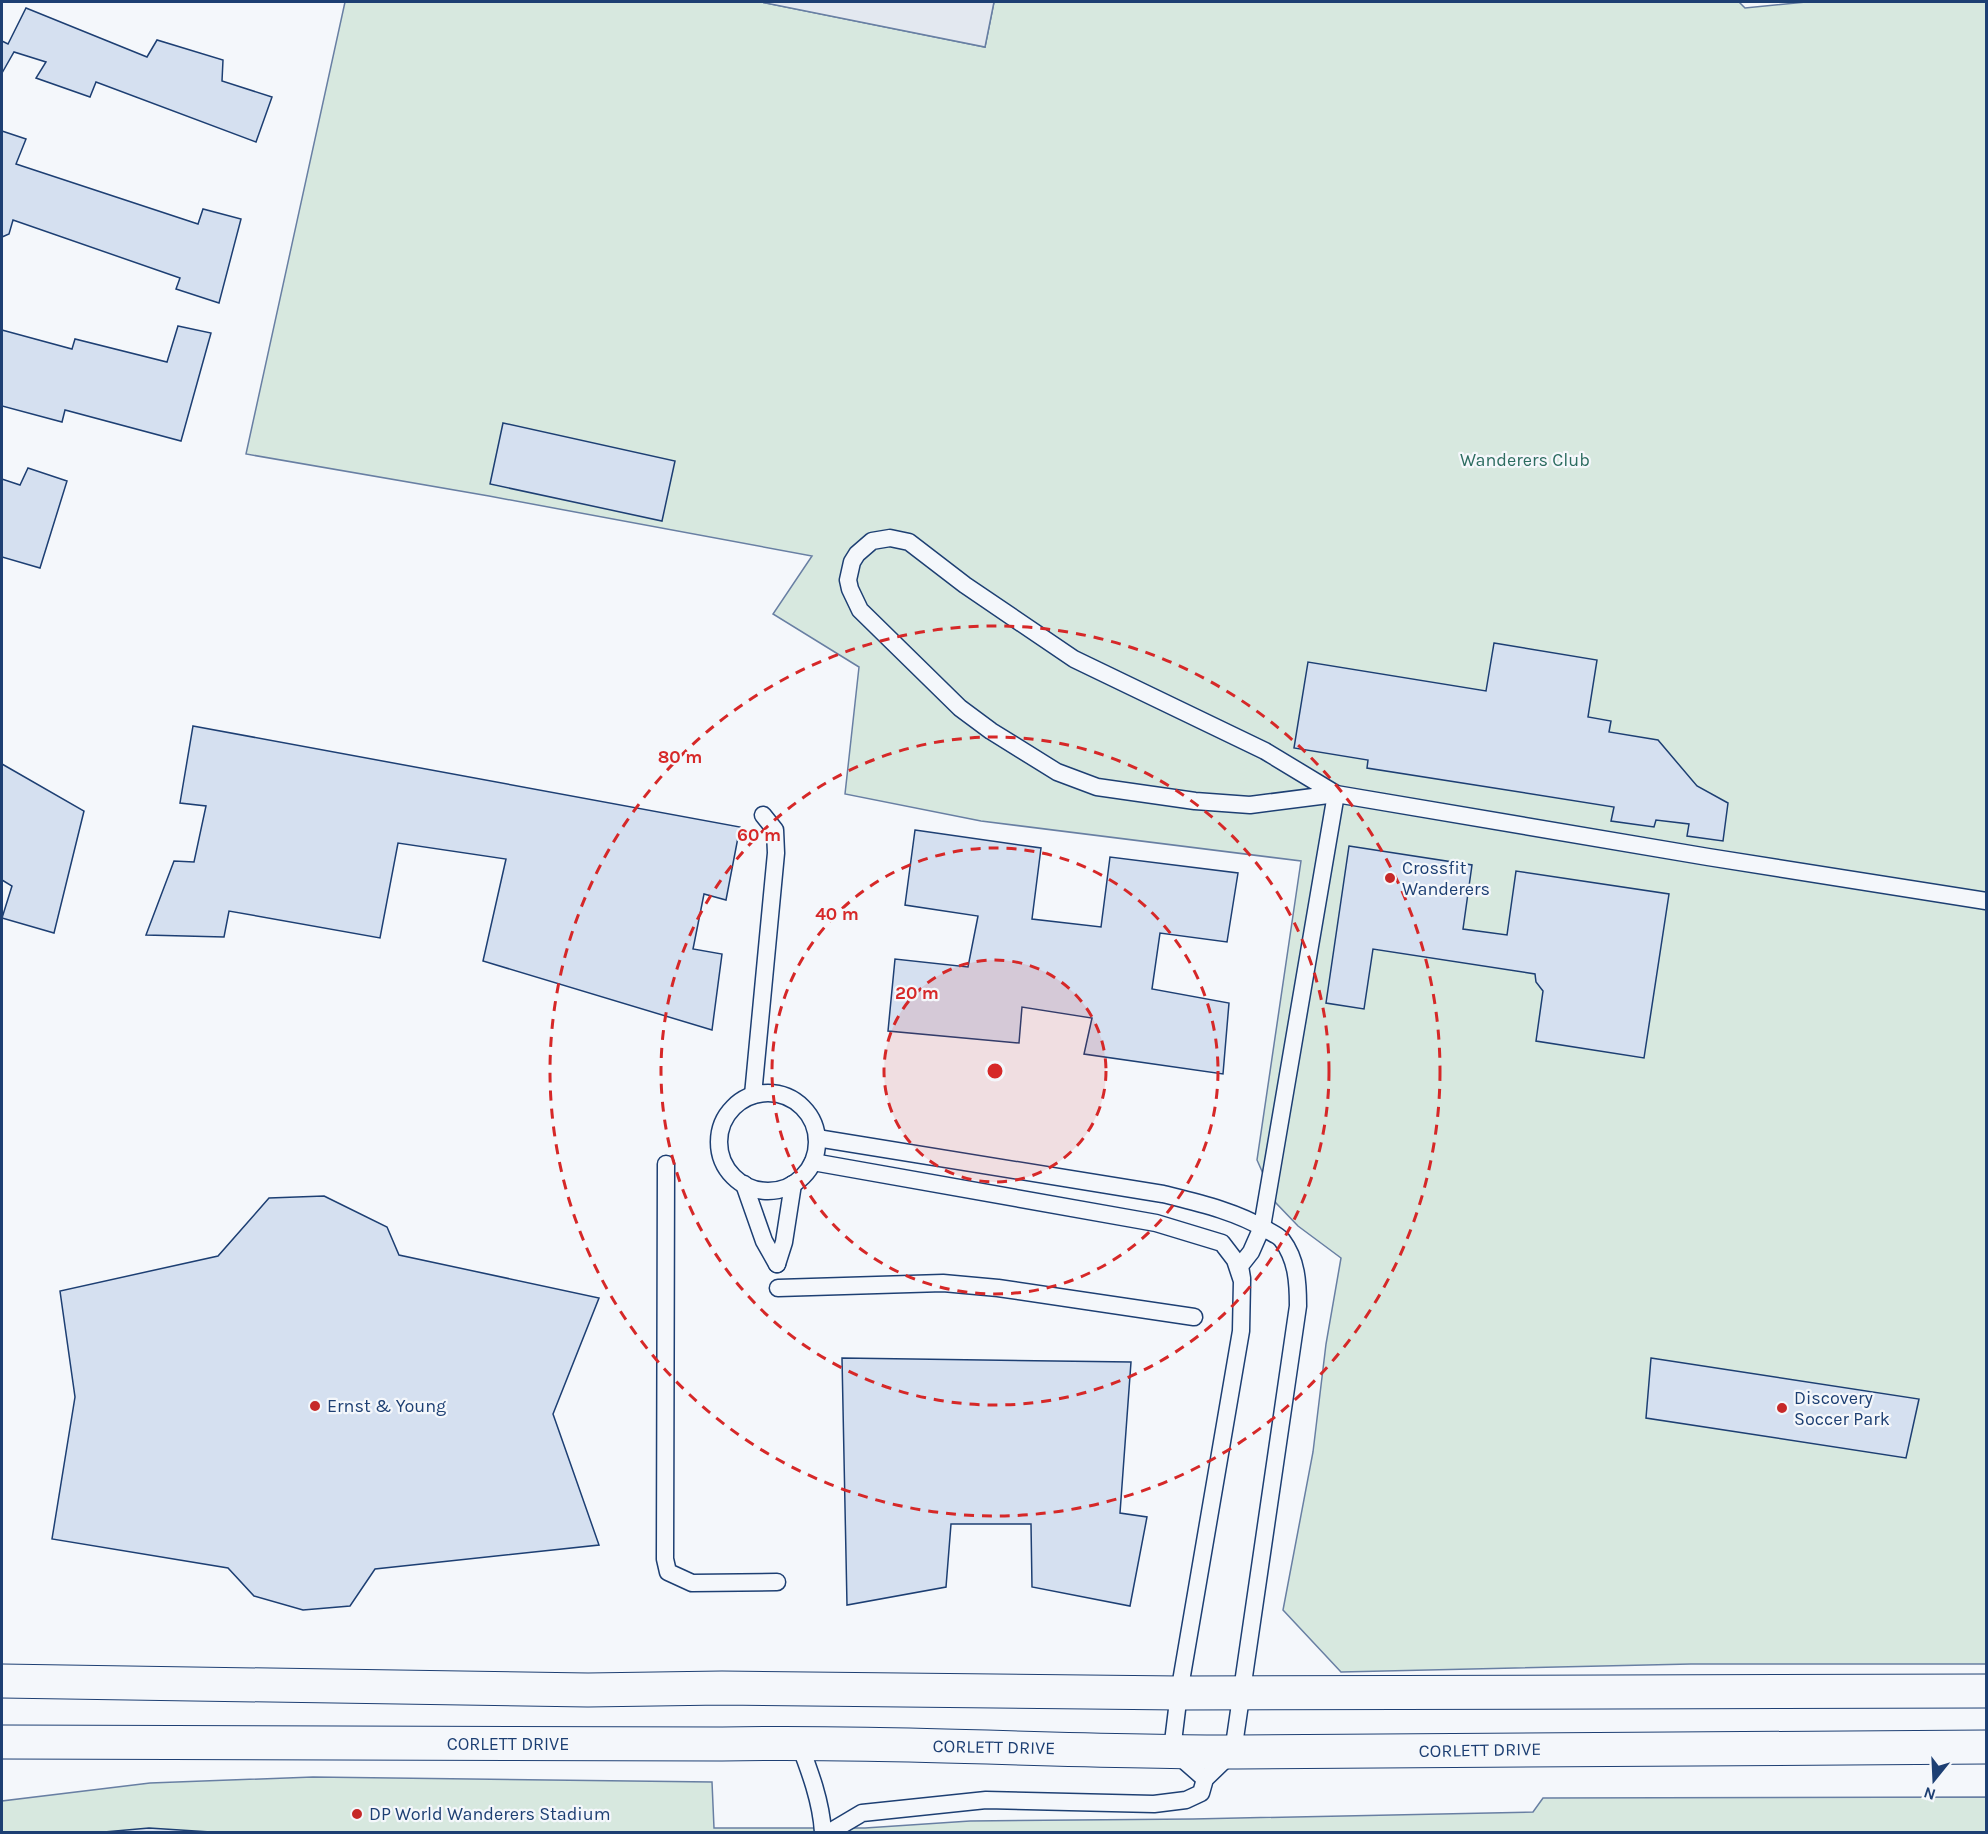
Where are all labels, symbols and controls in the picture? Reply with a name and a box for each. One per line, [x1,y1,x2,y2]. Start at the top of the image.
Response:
park label: Wanderers Club [1460,449,1590,471]
text: 80 m [658,746,702,768]
text: 60 m [737,824,781,846]
place label: Crossfit Wanderers [1402,857,1490,900]
marker: Crossfit Wanderers [1383,871,1397,885]
text: 40 m [815,903,859,925]
text: 20 m [895,982,939,1004]
centre of rings [985,1061,1005,1081]
place label: Discovery Soccer Park [1794,1387,1890,1430]
place label: Ernst & Young [327,1395,446,1417]
marker: Ernst & Young [308,1399,322,1413]
marker: Discovery Soccer Park [1775,1401,1789,1415]
street label: CORLETT DRIVE [447,1733,569,1755]
street label: CORLETT DRIVE [932,1735,1056,1759]
street label: CORLETT DRIVE [1418,1738,1542,1762]
north arrow [1904,1750,1964,1810]
text: N [1921,1783,1938,1805]
place label: DP World Wanderers Stadium [369,1803,610,1825]
marker: DP World Wanderers Stadium [350,1807,364,1821]

